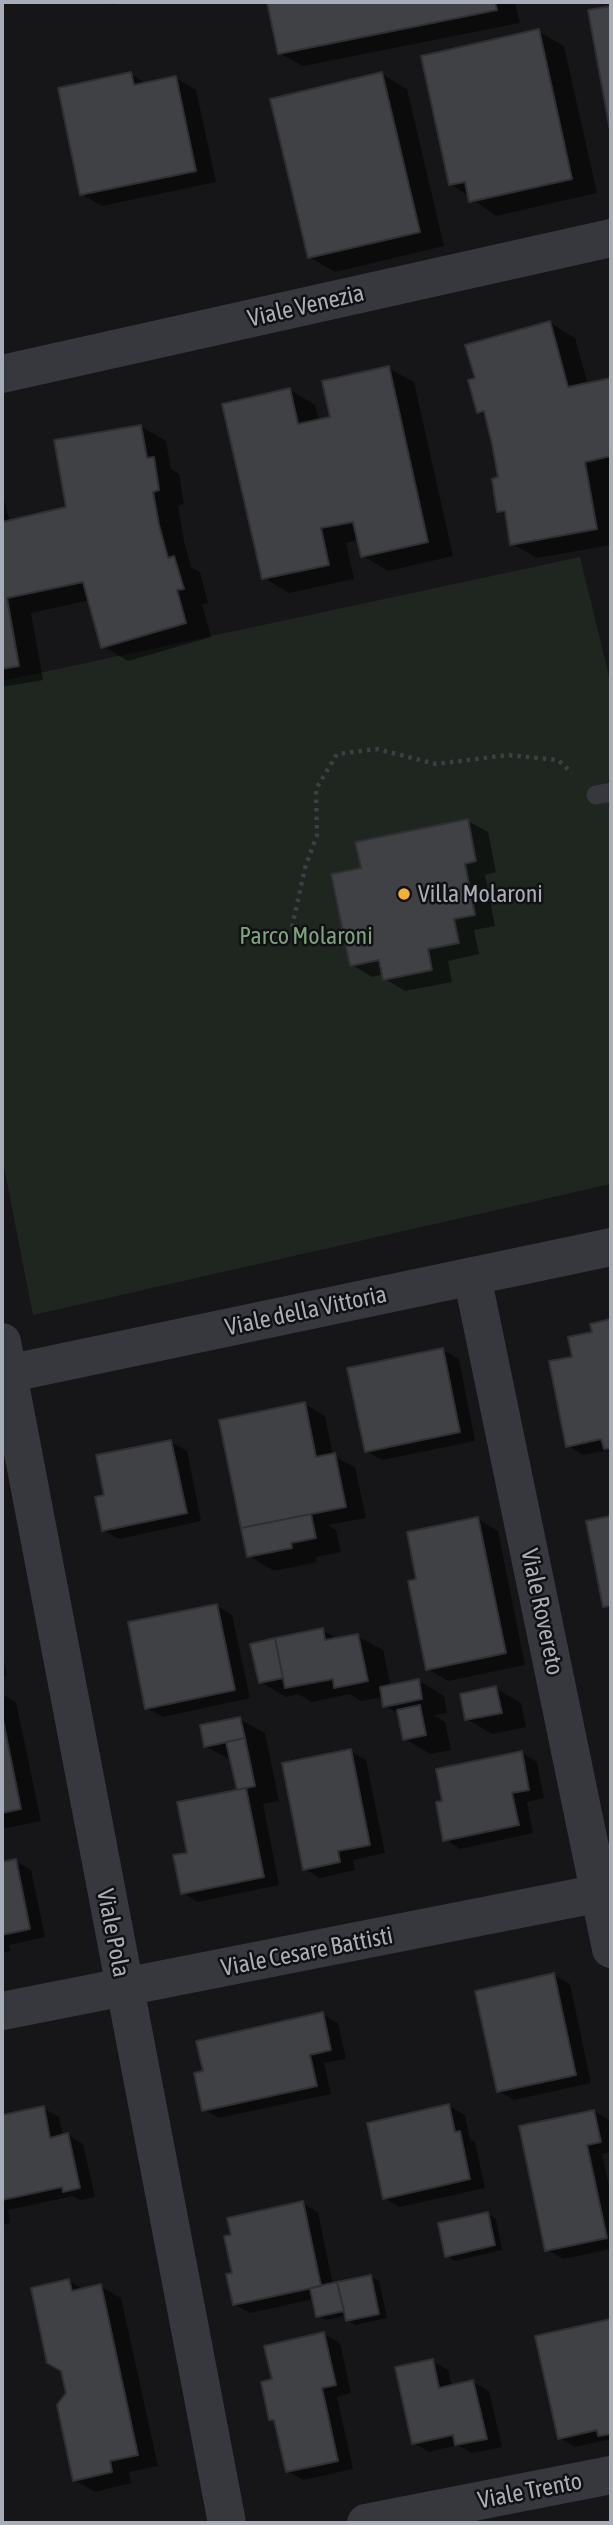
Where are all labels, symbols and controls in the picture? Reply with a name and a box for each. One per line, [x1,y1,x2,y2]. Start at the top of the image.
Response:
street label: Viale Venezia [245,279,367,333]
place label: Villa Molaroni [418,880,543,908]
marker: Villa Molaroni [396,886,412,902]
park label: Parco Molaroni [239,922,373,950]
street label: Viale della Vittoria [223,1280,389,1342]
street label: Viale Rovereto [515,1546,569,1678]
street label: Viale Pola [90,1887,136,1979]
street label: Viale Cesare Battisti [219,1921,395,1983]
street label: Viale Trento [476,2467,584,2515]

